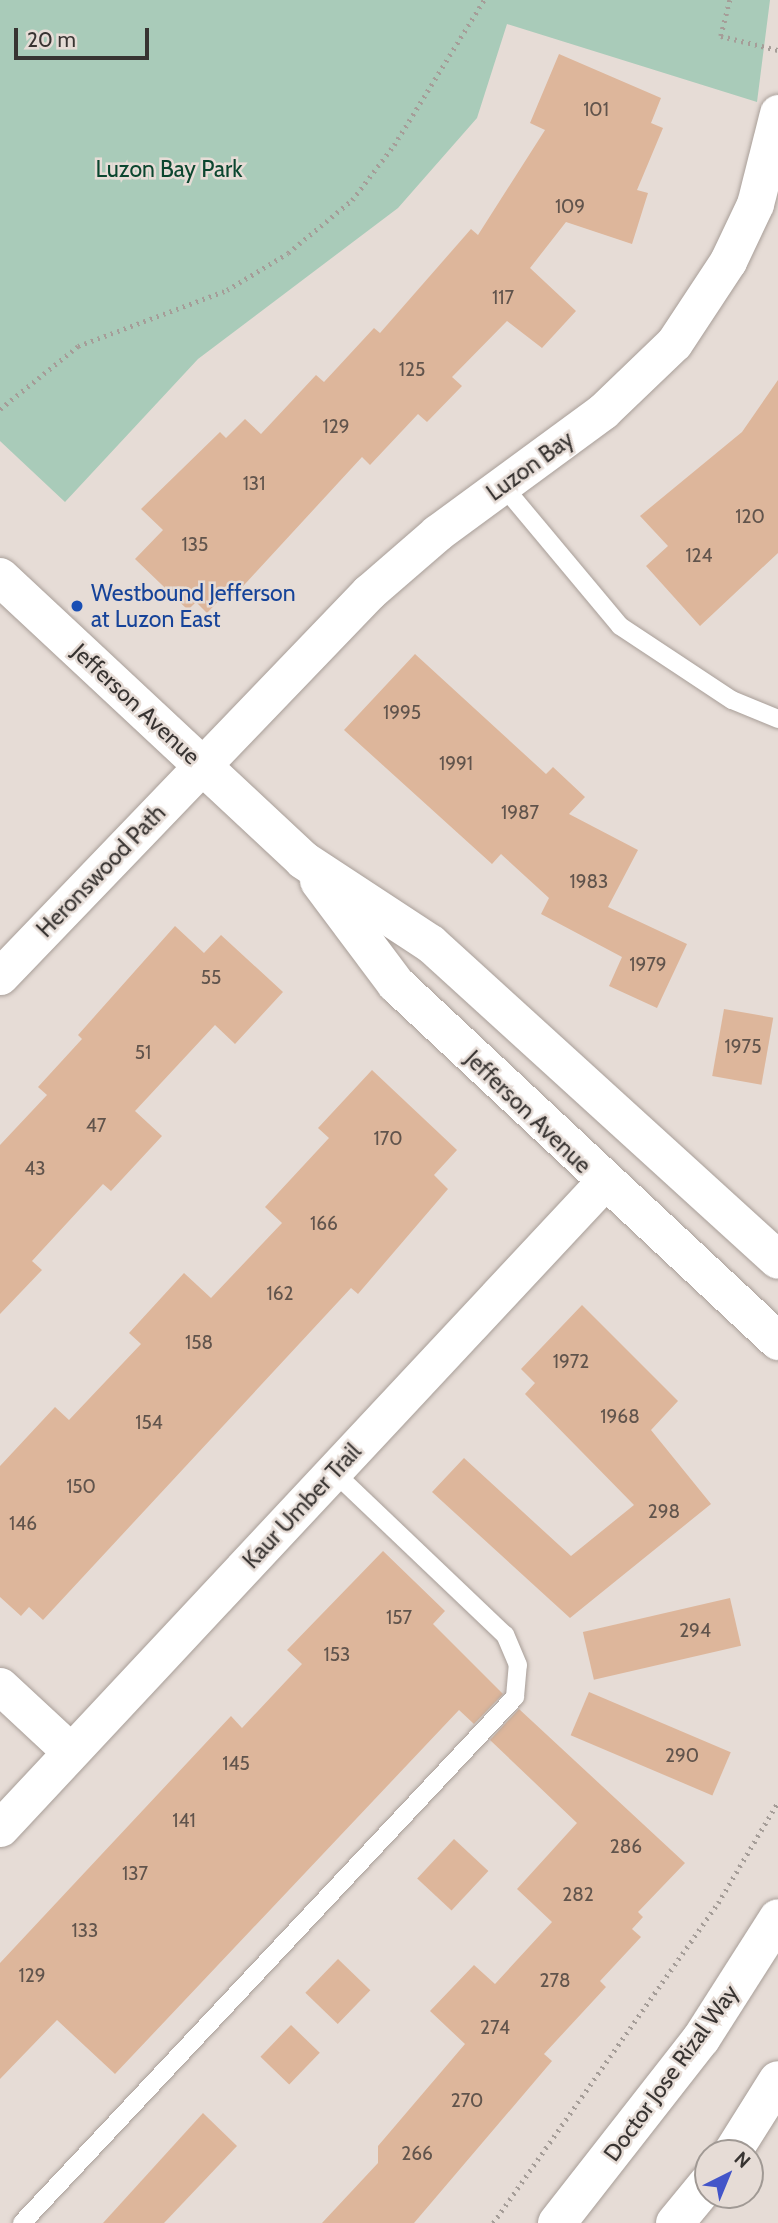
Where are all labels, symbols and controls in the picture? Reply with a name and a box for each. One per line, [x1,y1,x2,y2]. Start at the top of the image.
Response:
scale bar [18,14,152,58]
text: 20 m [27,27,76,52]
house number: 101 [583,99,609,121]
park label: Luzon Bay Park [95,155,243,183]
house number: 109 [555,196,585,218]
house number: 117 [492,287,514,309]
house number: 125 [399,359,425,381]
house number: 129 [323,416,349,438]
street label: Luzon Bay [481,425,579,507]
house number: 131 [243,473,265,495]
house number: 120 [735,506,765,528]
house number: 135 [182,534,208,556]
house number: 124 [685,545,713,567]
place label: Westbound Jefferson at Luzon East [91,579,296,633]
marker: Westbound Jefferson at Luzon East [69,598,85,614]
street label: Jefferson Avenue [66,638,206,770]
house number: 1995 [383,702,421,724]
house number: 1991 [439,753,473,775]
street label: Heronswood Path [31,799,171,943]
house number: 1987 [501,802,539,824]
house number: 1983 [570,871,608,893]
house number: 1979 [629,954,667,976]
house number: 55 [201,967,221,989]
house number: 1975 [725,1036,761,1058]
house number: 51 [135,1042,151,1064]
street label: Jefferson Avenue [459,1045,597,1179]
house number: 47 [86,1115,106,1137]
house number: 170 [374,1128,402,1150]
house number: 43 [24,1158,46,1180]
house number: 166 [310,1213,338,1235]
house number: 162 [267,1283,293,1305]
house number: 158 [185,1332,213,1354]
house number: 1972 [553,1351,589,1373]
house number: 1968 [600,1406,640,1428]
house number: 154 [135,1412,163,1434]
street label: Kaur Umber Trail [237,1438,367,1574]
house number: 150 [66,1476,96,1498]
house number: 298 [648,1501,680,1523]
house number: 146 [9,1513,37,1535]
house number: 157 [386,1607,412,1629]
house number: 294 [679,1620,711,1642]
house number: 153 [324,1644,350,1666]
house number: 290 [665,1745,699,1767]
house number: 145 [222,1753,250,1775]
house number: 141 [172,1810,196,1832]
house number: 286 [610,1836,642,1858]
house number: 137 [122,1863,148,1885]
house number: 282 [562,1884,594,1906]
house number: 133 [72,1920,98,1942]
house number: 129 [19,1965,45,1987]
house number: 278 [539,1970,571,1992]
street label: Doctor Jose Rizal Way [598,1979,744,2167]
house number: 274 [480,2017,510,2039]
house number: 270 [451,2090,483,2112]
north arrow [694,2139,764,2209]
house number: 266 [401,2143,433,2165]
text: N [730,2147,755,2173]

